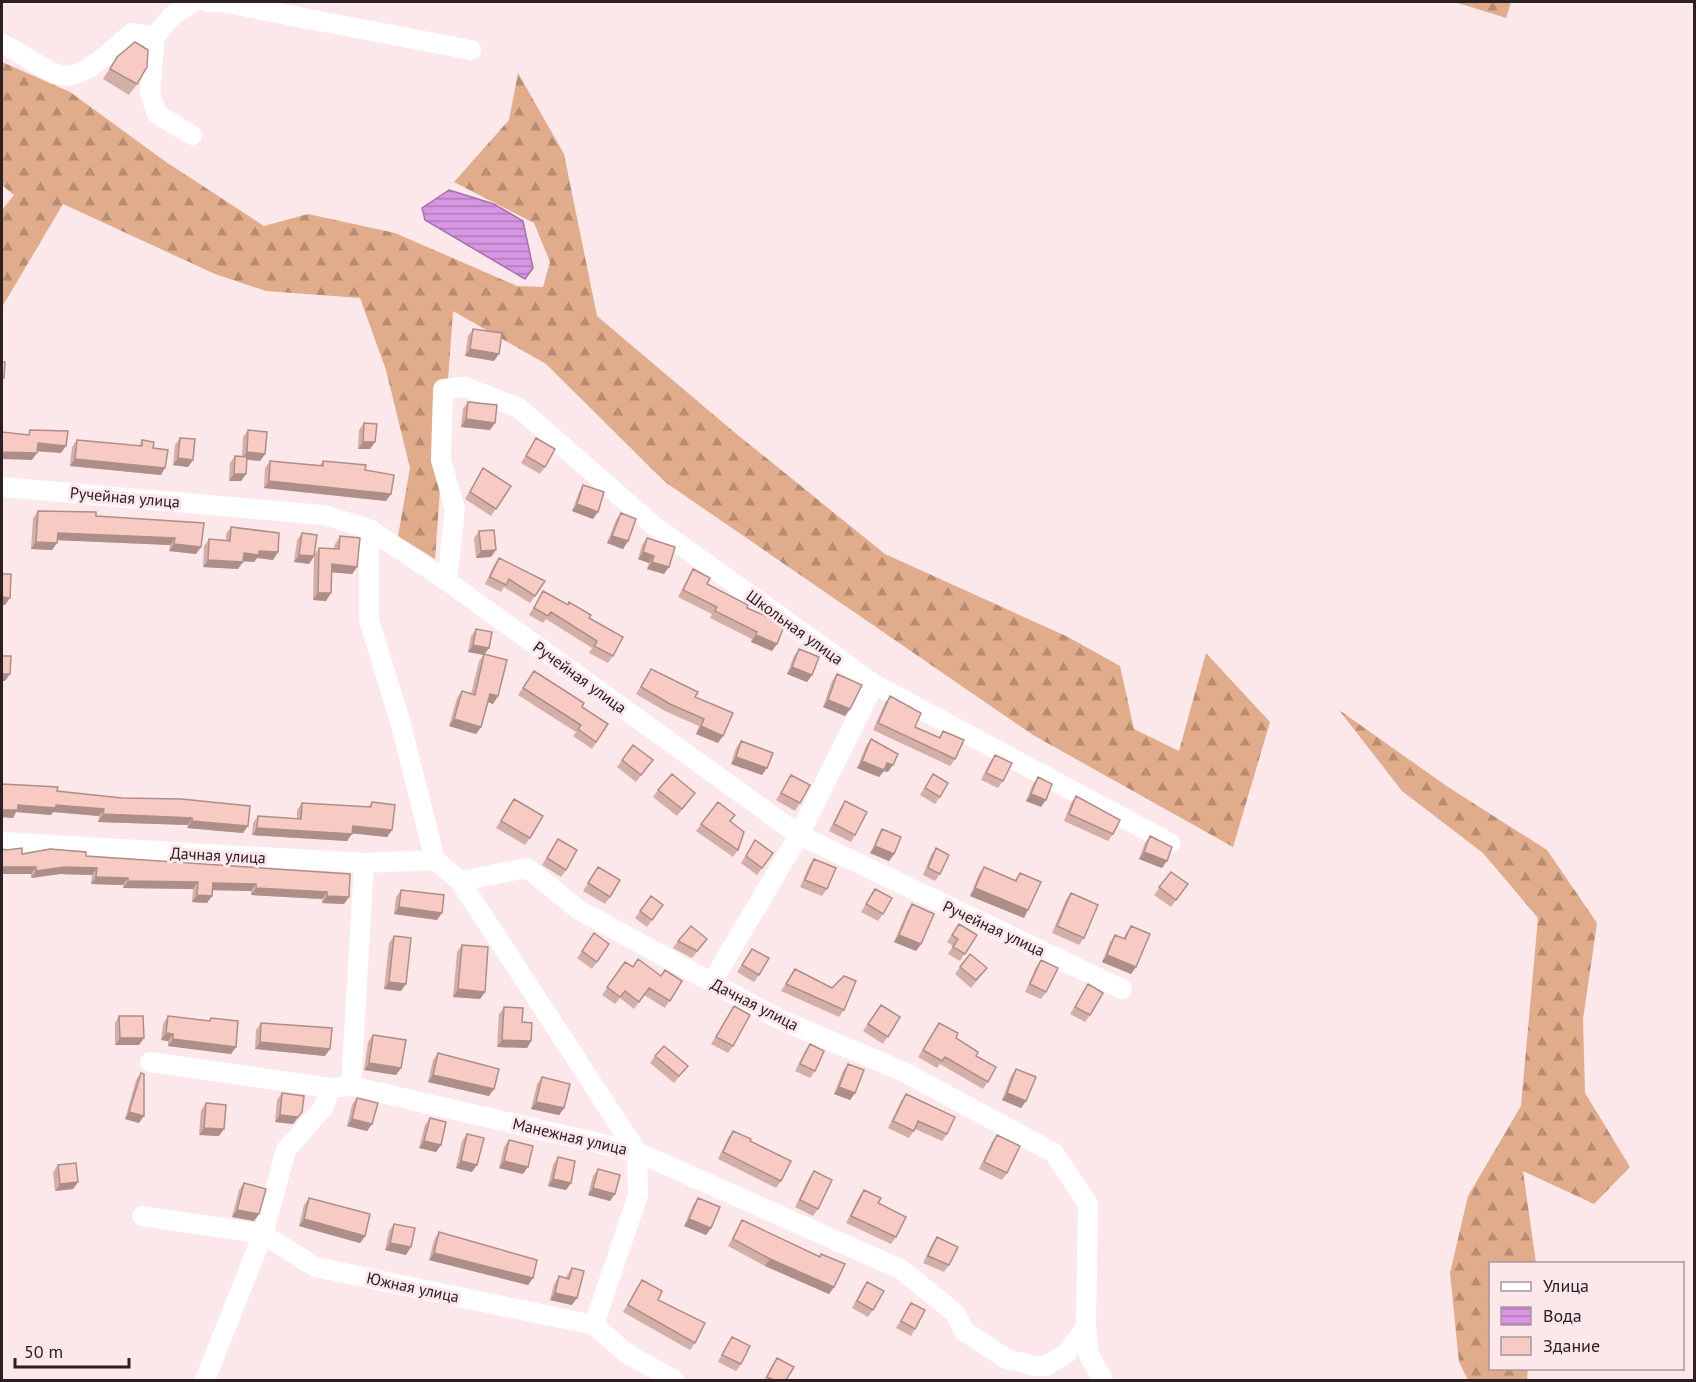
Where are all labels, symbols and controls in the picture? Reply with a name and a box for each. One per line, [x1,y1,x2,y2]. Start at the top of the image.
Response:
street label: Ручейная улица [69,482,181,512]
street label: Школьная улица [743,585,847,669]
street label: Ручейная улица [530,636,630,718]
street label: Дачная улица [170,843,266,867]
street label: Ручейная улица [940,896,1048,960]
street label: Дачная улица [708,973,802,1035]
street label: Манежная улица [511,1113,629,1159]
legend [1489,1262,1684,1370]
street label: Южная улица [365,1267,461,1307]
text: Улица [1543,1274,1589,1297]
text: Вода [1543,1304,1582,1327]
scale bar [15,1331,129,1369]
text: Здание [1543,1334,1600,1357]
text: 50 m [24,1340,63,1363]

